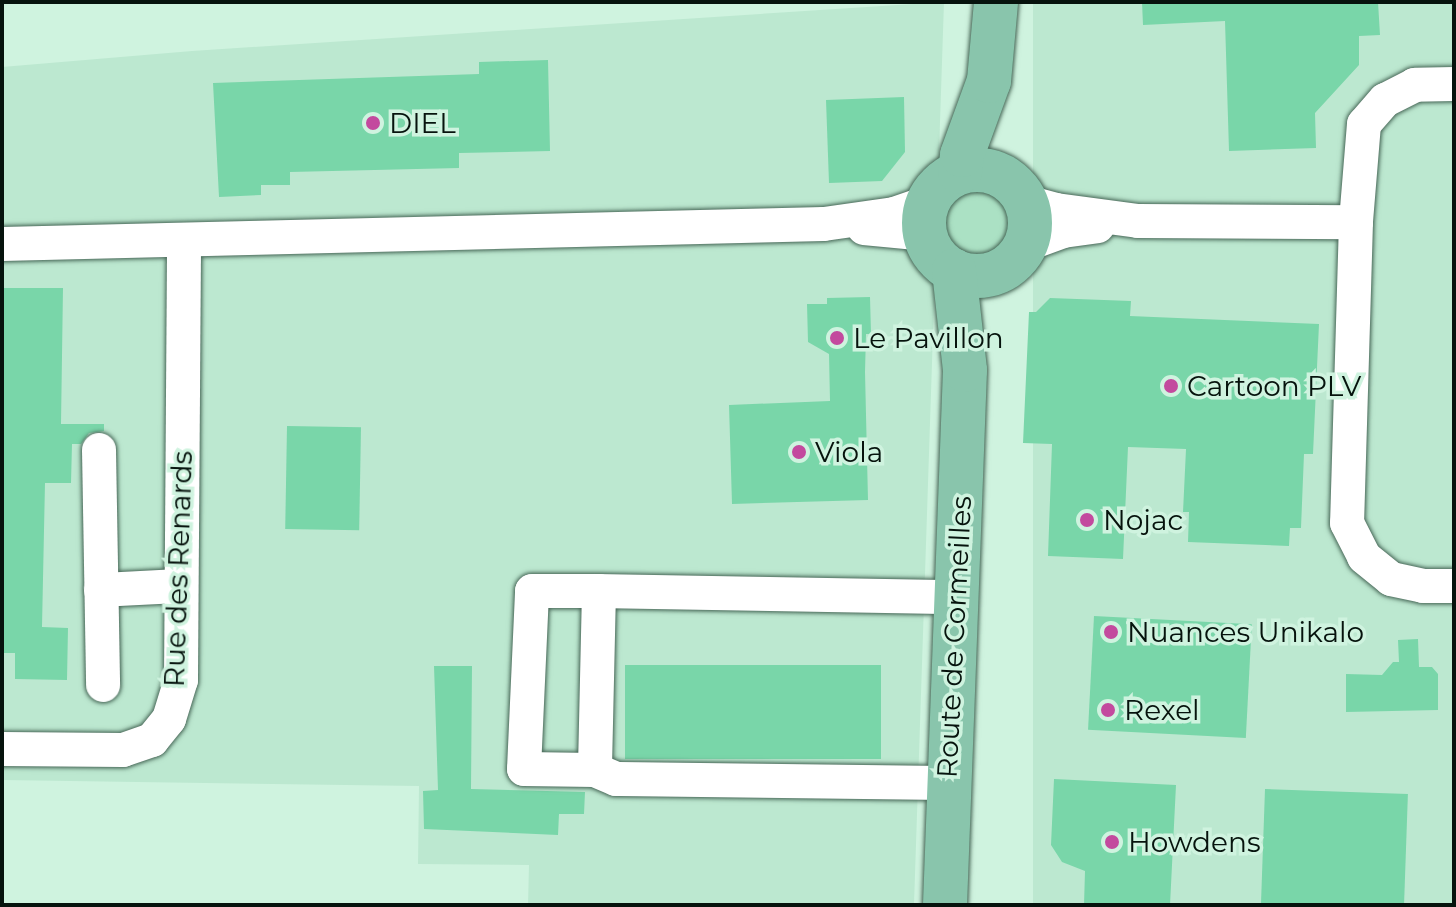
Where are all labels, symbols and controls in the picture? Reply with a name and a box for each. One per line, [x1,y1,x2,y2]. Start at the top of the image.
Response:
place label: DIEL [389,106,456,140]
marker: DIEL [364,114,382,132]
place label: Le Pavillon [853,321,1004,355]
marker: Le Pavillon [828,329,846,347]
place label: Cartoon PLV [1187,369,1361,403]
marker: Cartoon PLV [1162,377,1180,395]
place label: Viola [815,435,883,469]
marker: Viola [790,443,808,461]
street label: Rue des Renards [157,450,199,688]
street label: Route de Cormeilles [930,495,978,779]
place label: Nojac [1103,503,1183,537]
marker: Nojac [1078,511,1096,529]
place label: Nuances Unikalo [1127,615,1364,649]
marker: Nuances Unikalo [1102,623,1120,641]
place label: Rexel [1124,693,1200,727]
marker: Rexel [1099,701,1117,719]
place label: Howdens [1128,825,1261,859]
marker: Howdens [1103,833,1121,851]

